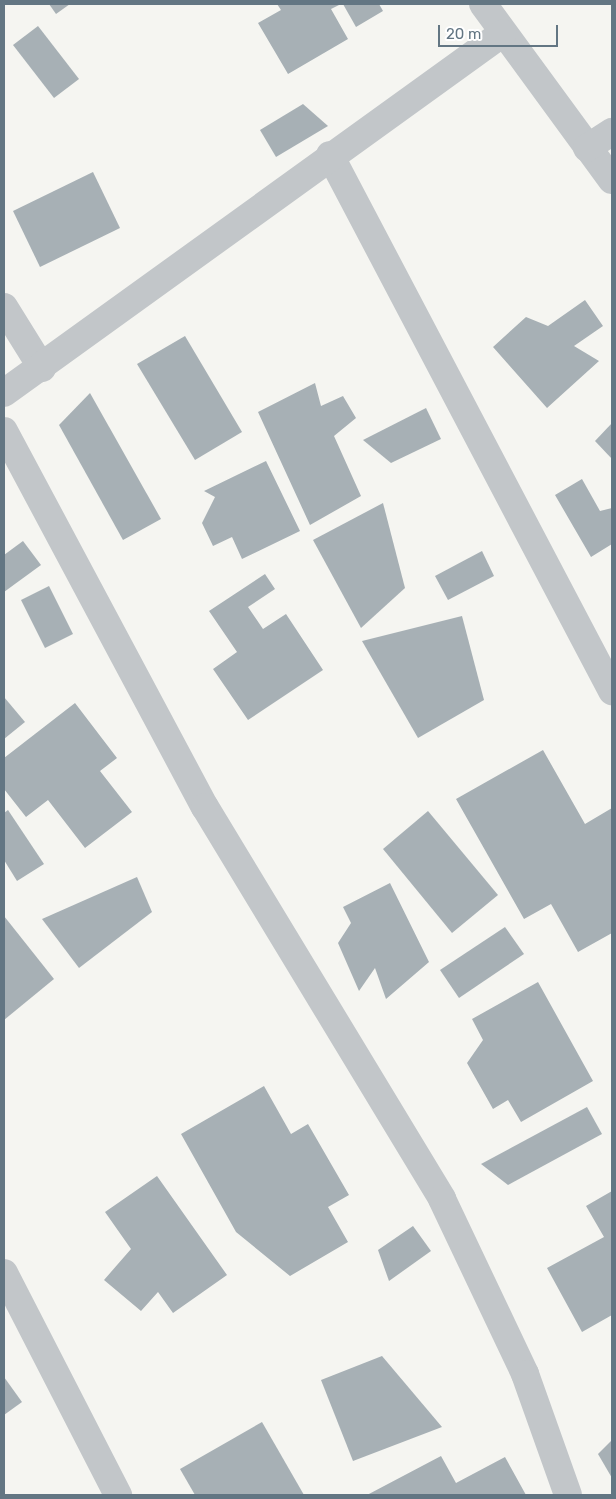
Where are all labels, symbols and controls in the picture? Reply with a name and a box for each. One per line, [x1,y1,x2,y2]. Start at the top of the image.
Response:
scale bar [441,15,561,47]
text: 20 m [446,25,481,43]

